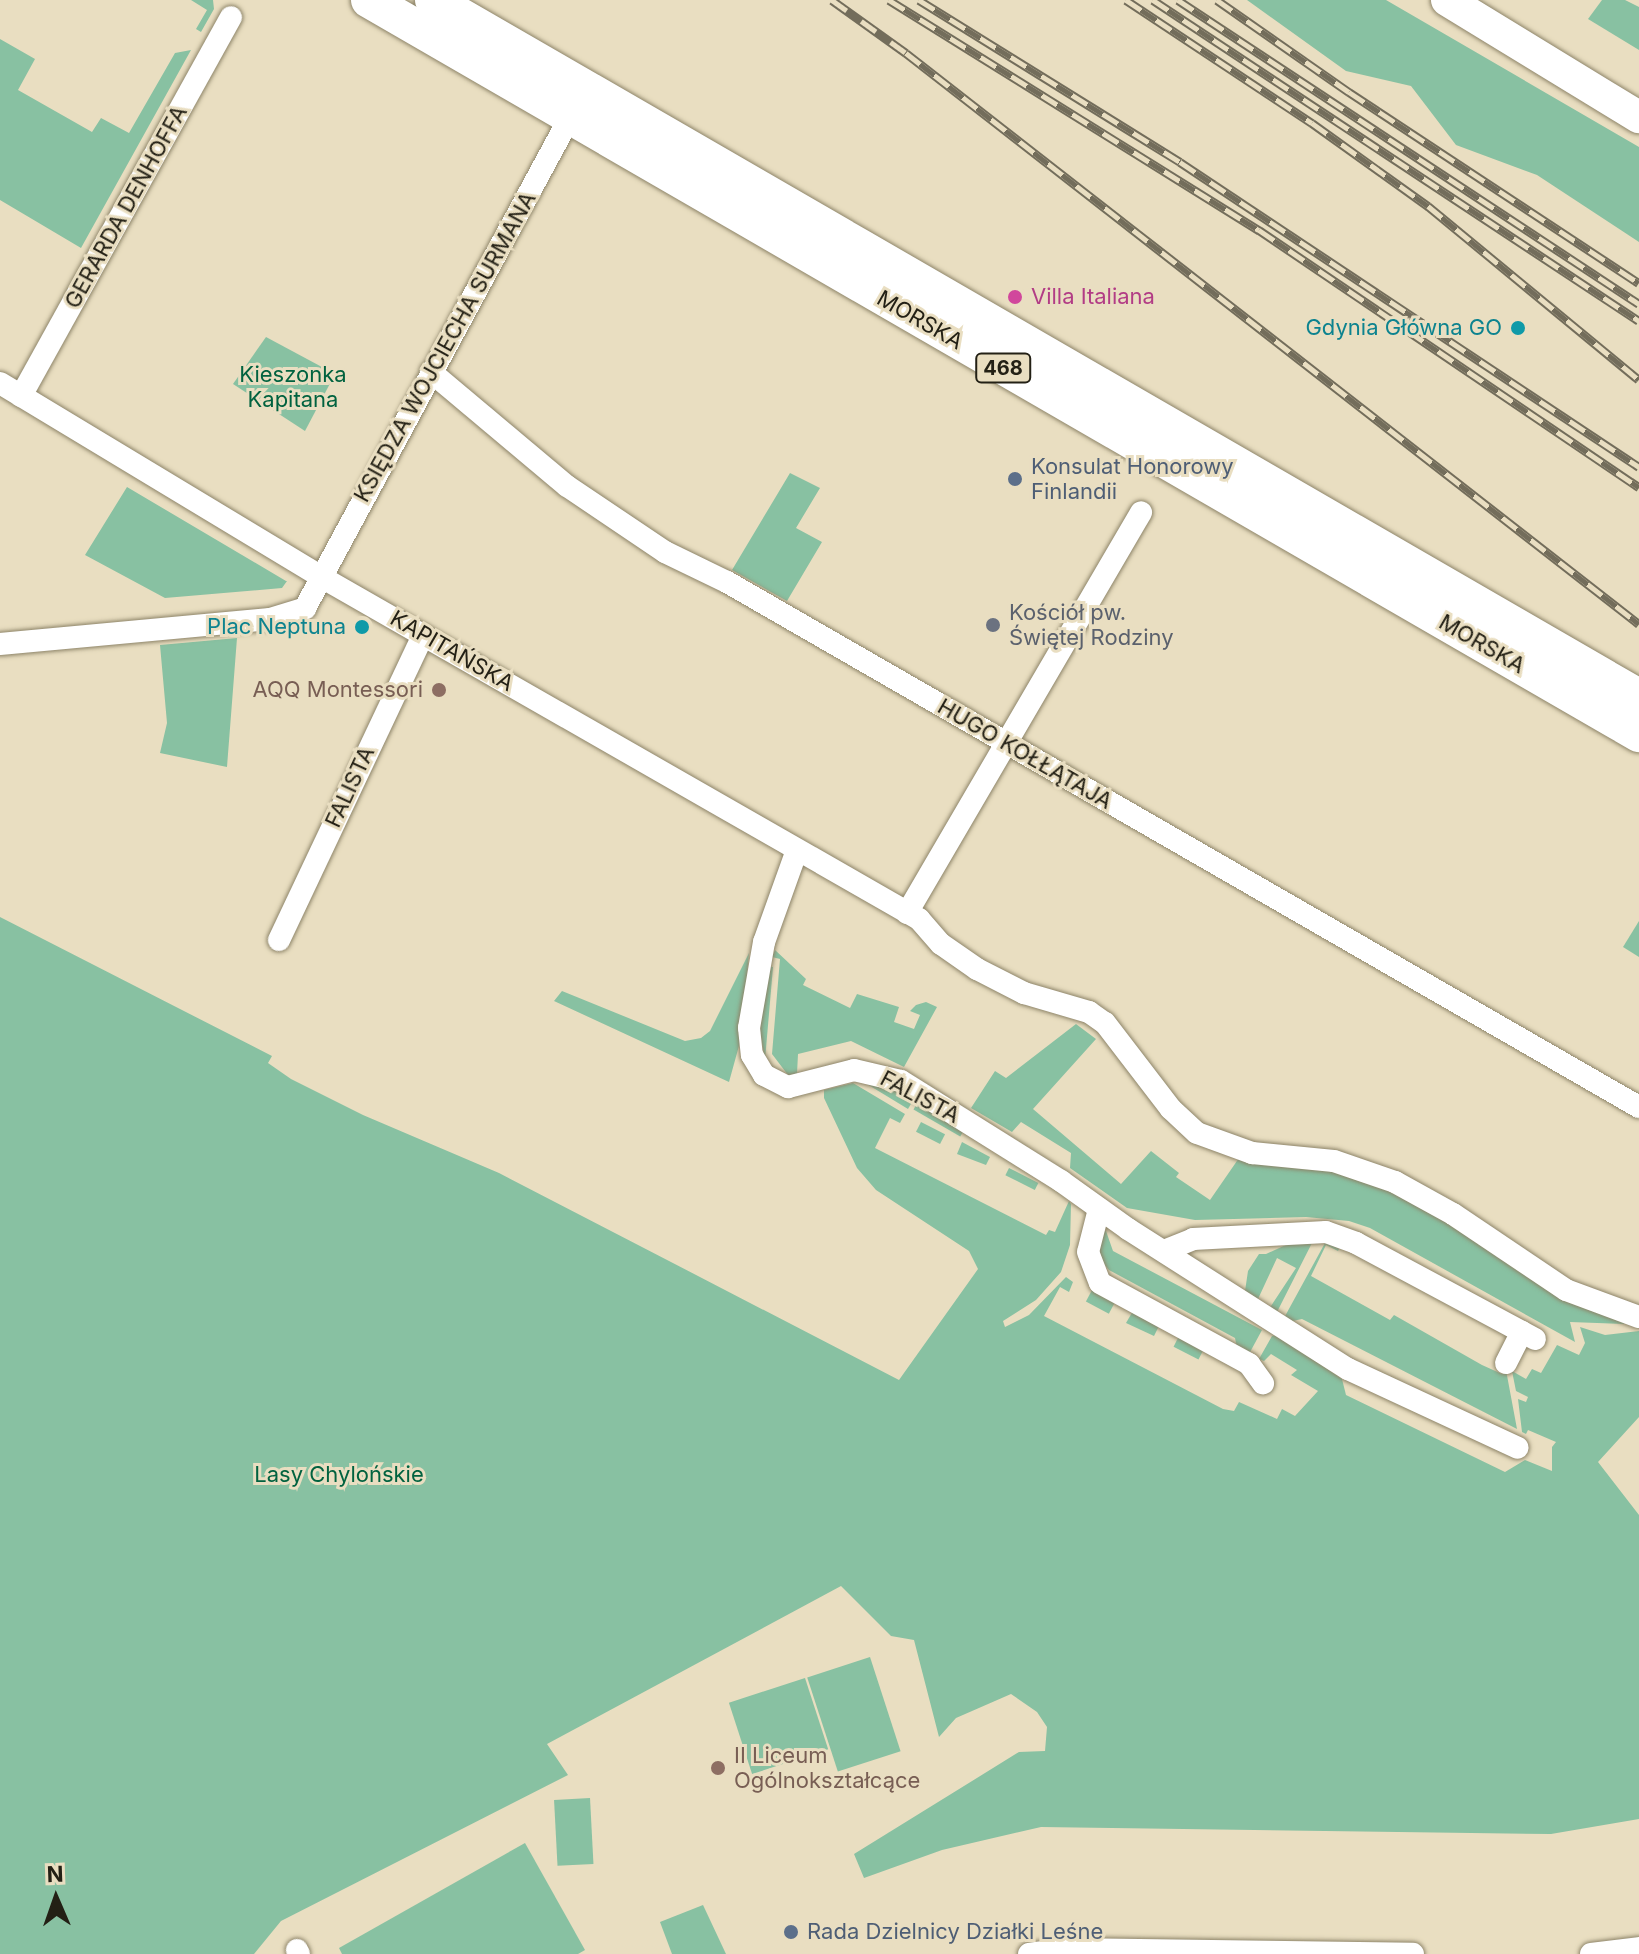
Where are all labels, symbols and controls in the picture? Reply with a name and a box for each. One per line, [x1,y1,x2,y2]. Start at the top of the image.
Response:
street label: GERARDA DENHOFFA [59,101,193,313]
street label: KSIĘDZA WOJCIECHA SURMANA [349,187,541,507]
place label: Villa Italiana [1031,284,1155,310]
street label: MORSKA [872,285,968,355]
marker: Villa Italiana [1006,288,1024,306]
place label: Gdynia Główna GO [1305,315,1502,341]
marker: Gdynia Główna GO [1509,319,1527,337]
road number: 468 [975,352,1031,384]
park label: Kieszonka Kapitana [239,361,347,412]
place label: Konsulat Honorowy Finlandii [1031,453,1234,504]
marker: Konsulat Honorowy Finlandii [1006,470,1024,488]
place label: Kościół pw. Świętej Rodziny [1009,599,1174,650]
street label: KAPITAŃSKA [386,605,518,697]
street label: MORSKA [1434,609,1530,679]
place label: Plac Neptuna [207,614,346,640]
marker: Kościół pw. Świętej Rodziny [984,616,1002,634]
marker: Plac Neptuna [353,618,371,636]
place label: AQQ Montessori [252,677,423,703]
marker: AQQ Montessori [430,681,448,699]
street label: HUGO KOŁŁĄTAJA [933,693,1117,815]
street label: FALISTA [320,742,380,832]
street label: FALISTA [876,1065,964,1129]
park label: Lasy Chylońskie [254,1462,424,1488]
place label: II Liceum Ogólnokształcące [734,1742,920,1794]
marker: II Liceum Ogólnokształcące [709,1759,727,1777]
north arrow [16,1858,96,1938]
text: N [46,1861,64,1887]
place label: Rada Dzielnicy Działki Leśne [807,1919,1103,1945]
marker: Rada Dzielnicy Działki Leśne [782,1923,800,1941]

